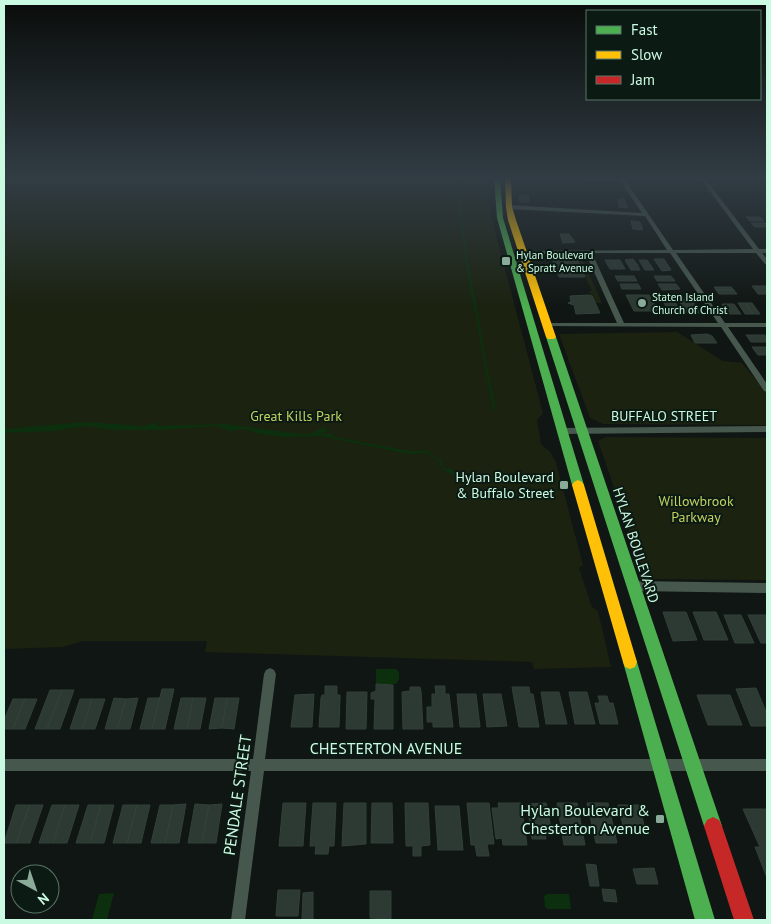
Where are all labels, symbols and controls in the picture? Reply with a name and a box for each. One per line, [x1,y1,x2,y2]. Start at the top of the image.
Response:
legend [586,10,761,100]
text: Fast [631,20,658,39]
text: Slow [631,45,662,64]
text: Jam [630,70,655,89]
place label: Hylan Boulevard & Spratt Avenue [516,248,594,275]
marker: Hylan Boulevard & Spratt Avenue [500,255,512,267]
place label: Staten Island Church of Christ [652,290,728,317]
marker: Staten Island Church of Christ [636,297,648,309]
park label: Great Kills Park [250,407,342,425]
street label: BUFFALO STREET [611,407,717,425]
place label: Hylan Boulevard & Buffalo Street [456,468,554,502]
marker: Hylan Boulevard & Buffalo Street [558,479,570,491]
street label: HYLAN BOULEVARD [609,485,663,605]
park label: Willowbrook Parkway [658,492,734,526]
street label: PENDALE STREET [219,733,255,857]
street label: CHESTERTON AVENUE [310,738,462,758]
place label: Hylan Boulevard & Chesterton Avenue [520,800,650,838]
marker: Hylan Boulevard & Chesterton Avenue [654,813,666,825]
north arrow [10,864,60,914]
text: N [34,889,53,909]

